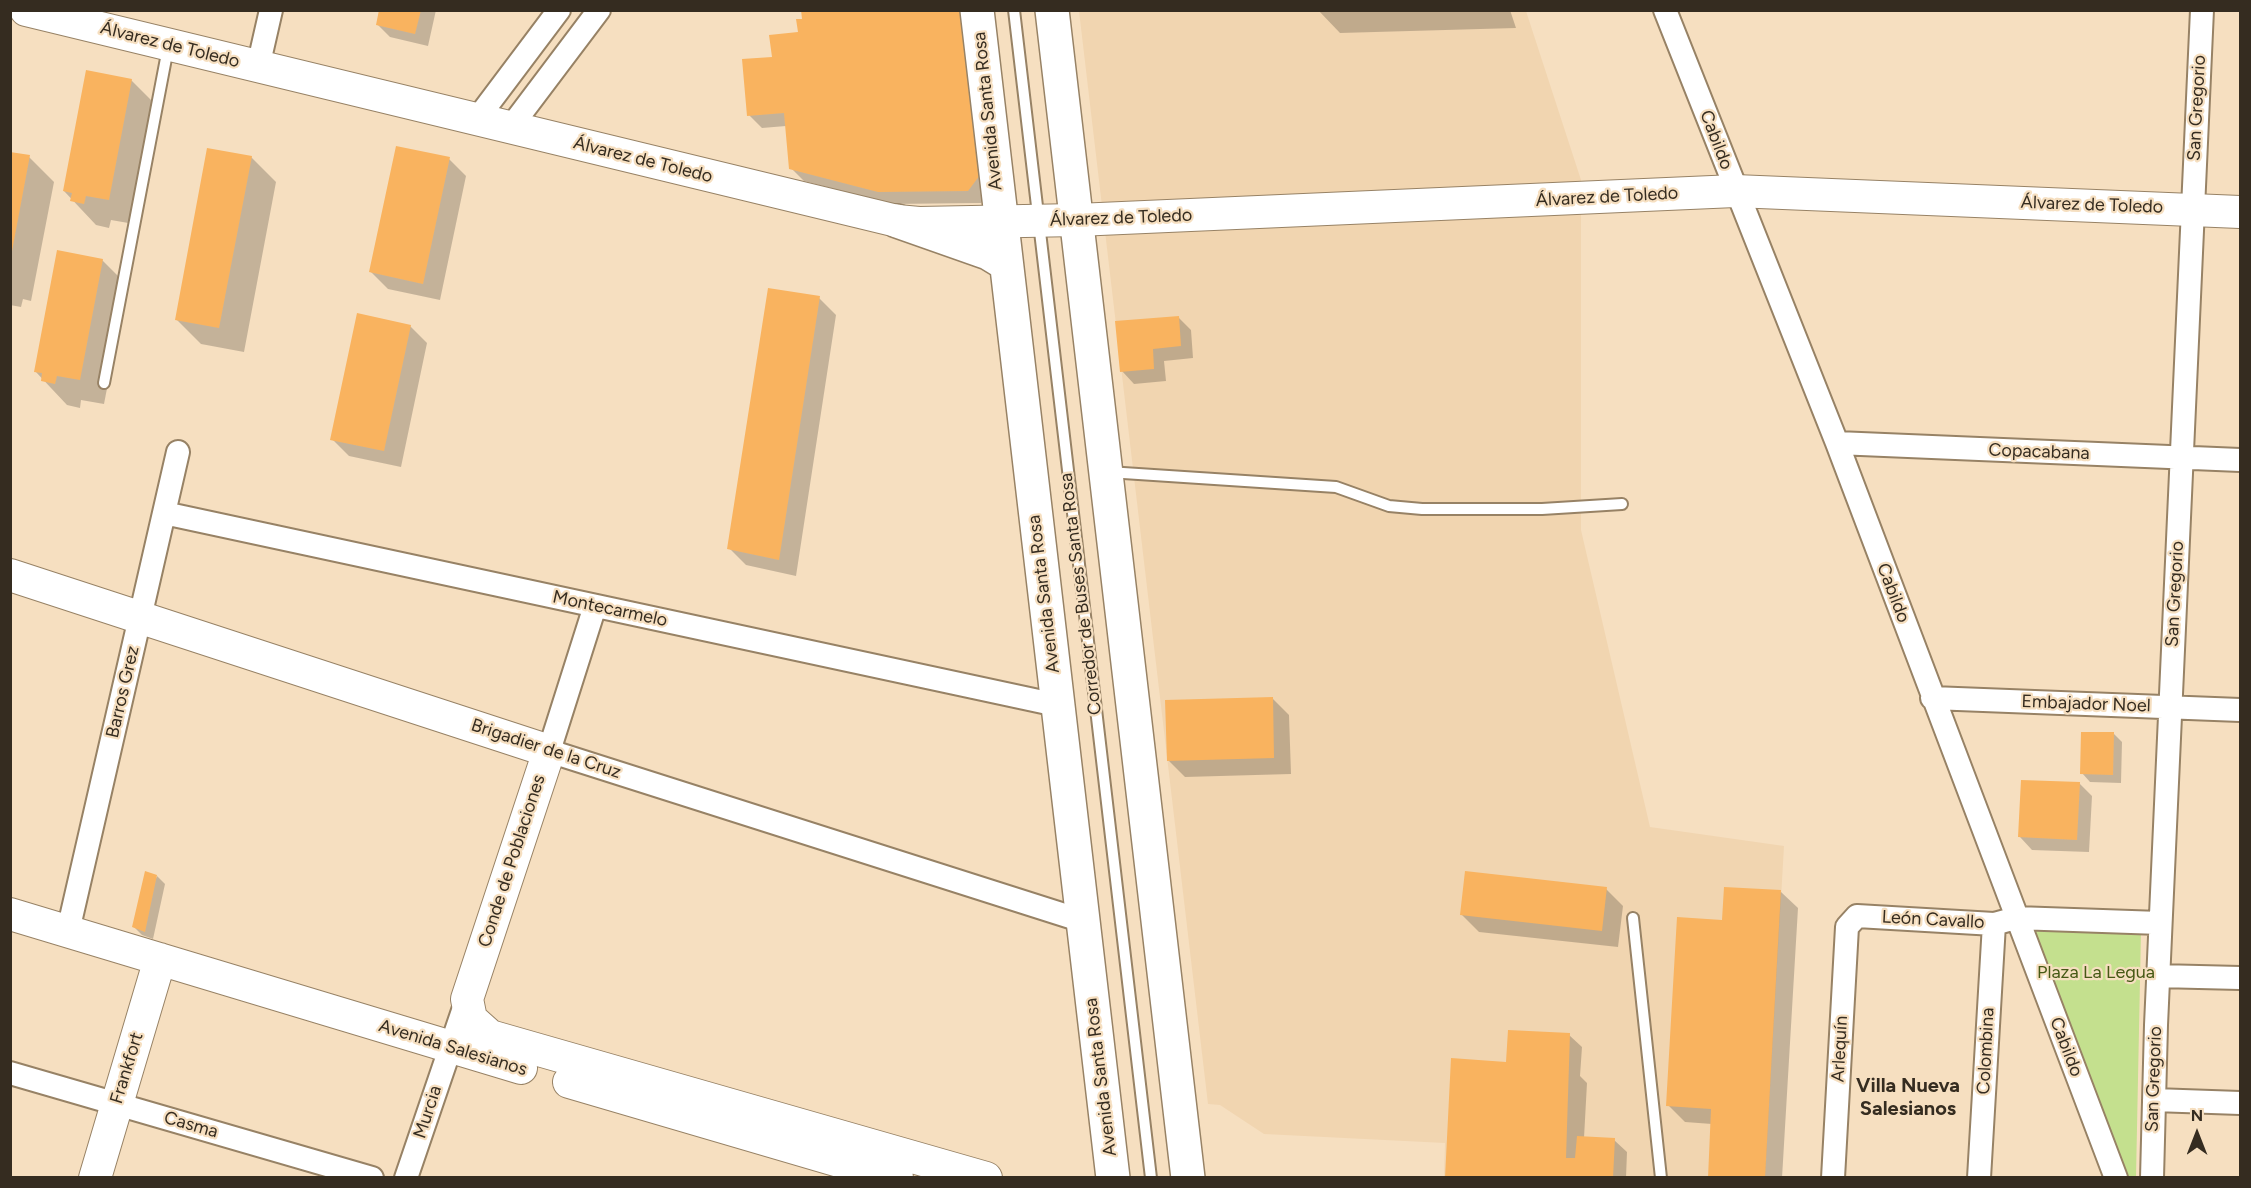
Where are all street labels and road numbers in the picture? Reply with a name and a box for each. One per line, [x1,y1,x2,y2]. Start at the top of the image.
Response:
street label: Álvarez de Toledo [98,17,242,73]
street label: Avenida Santa Rosa [969,31,1007,191]
street label: San Gregorio [2183,54,2211,162]
street label: Cabildo [1695,107,1737,173]
street label: Álvarez de Toledo [571,132,715,188]
street label: Álvarez de Toledo [1535,182,1679,212]
street label: Álvarez de Toledo [2020,192,2164,218]
street label: Álvarez de Toledo [1049,205,1193,231]
street label: Copacabana [1988,439,2090,465]
street label: Corredor de Buses Santa Rosa [1055,472,1107,716]
street label: Avenida Santa Rosa [1024,514,1064,674]
street label: San Gregorio [2161,540,2189,648]
street label: Cabildo [1872,560,1914,626]
street label: Montecarmelo [551,586,669,632]
street label: Barros Grez [102,644,144,740]
street label: Embajador Noel [2021,691,2151,717]
street label: Brigadier de la Cruz [468,715,624,783]
street label: Conde de Poblaciones [474,772,550,950]
street label: León Cavallo [1881,907,1985,933]
street label: Avenida Santa Rosa [1081,997,1121,1157]
street label: Colombina [1973,1007,1999,1095]
street label: Cabildo [2045,1014,2087,1080]
street label: Avenida Salesianos [376,1015,530,1081]
street label: Arlequín [1827,1015,1853,1083]
street label: San Gregorio [2141,1026,2167,1132]
street label: Frankfort [106,1030,148,1106]
street label: Murcia [409,1083,447,1141]
street label: Casma [162,1107,220,1143]

